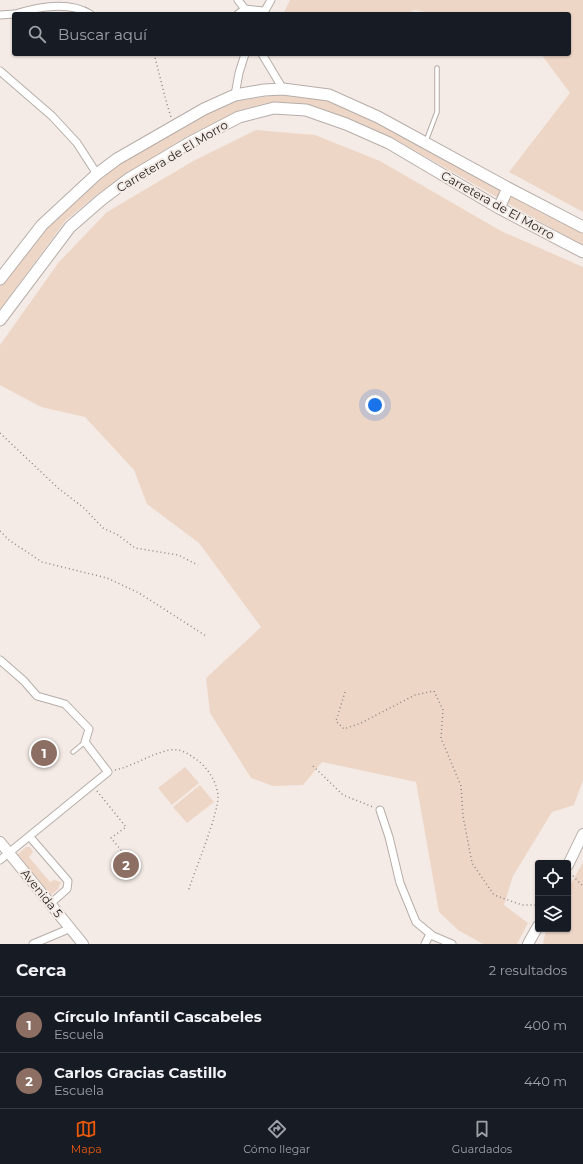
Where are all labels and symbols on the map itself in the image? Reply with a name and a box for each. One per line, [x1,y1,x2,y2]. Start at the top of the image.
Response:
street label: Carretera de El Morro [114,117,230,195]
street label: Carretera de El Morro [439,168,557,242]
your location [365,395,385,415]
pin: 1 [31,738,57,768]
pin: 2 [113,850,139,880]
street label: Avenida 5 [18,866,66,921]

